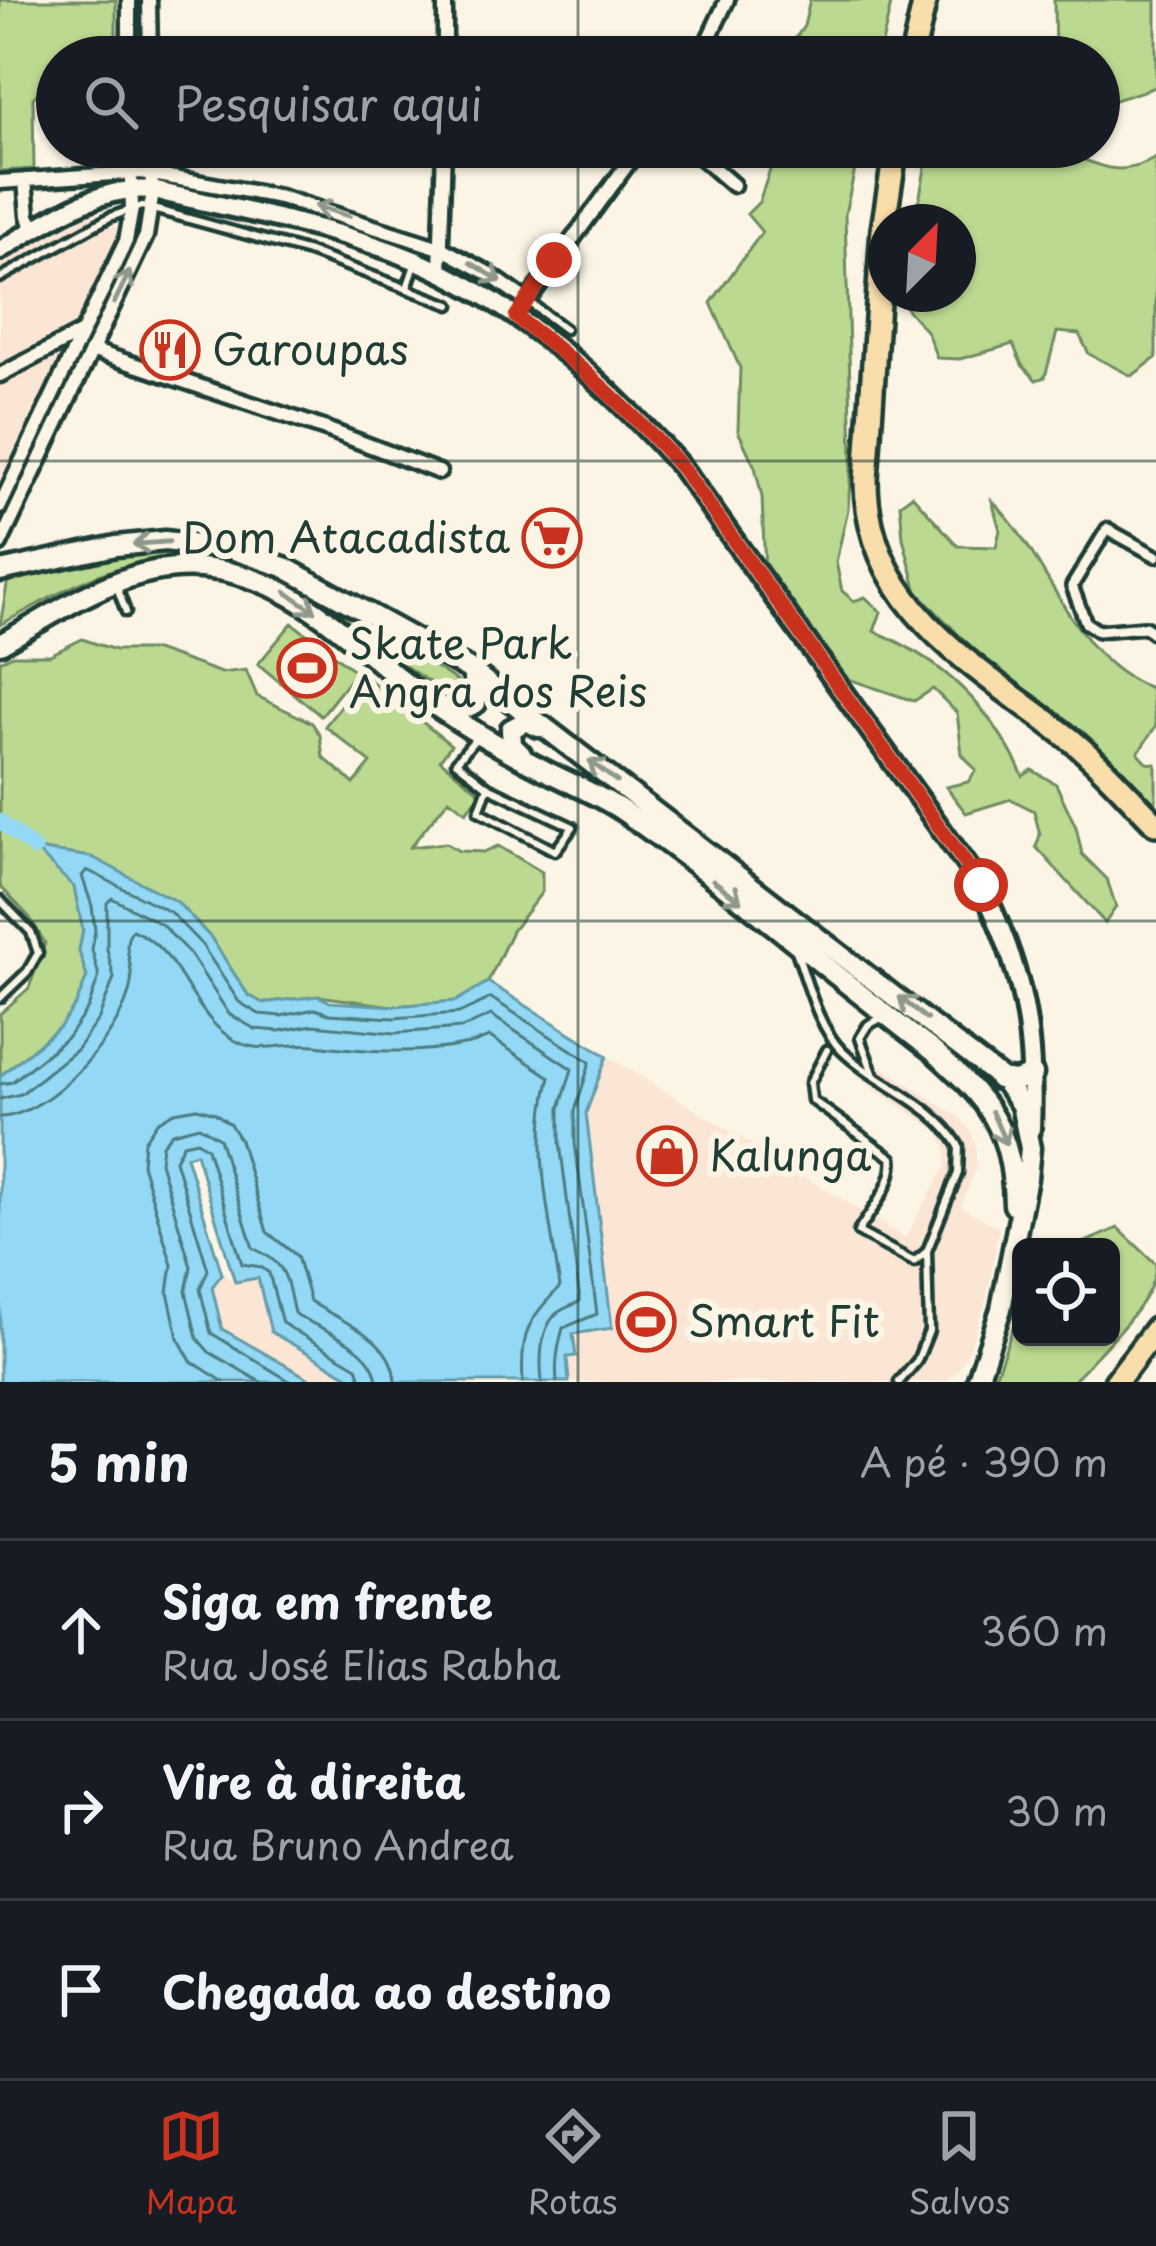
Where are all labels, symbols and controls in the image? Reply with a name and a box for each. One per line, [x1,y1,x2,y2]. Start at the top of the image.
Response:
search box [36,36,1120,168]
text: Pesquisar aqui [174,68,483,136]
icon: search [78,69,144,135]
one-way arrow [314,199,352,221]
north arrow [868,204,976,312]
route end [527,233,581,287]
one-way arrow [469,260,503,284]
one-way arrow [112,269,134,305]
place label: Garoupas [212,316,409,379]
restaurant icon: Garoupas [139,319,201,381]
place label: Dom Atacadista [182,504,510,567]
supermarket icon: Dom Atacadista [521,507,583,569]
one-way arrow [132,532,171,555]
one-way arrow [284,590,318,615]
place label: Skate Park Angra dos Reis [349,610,647,721]
sports icon: Skate Park Angra dos Reis [276,637,338,699]
one-way arrow [587,758,619,785]
route start [954,858,1008,912]
one-way arrow [710,878,743,903]
one-way arrow [897,995,929,1022]
one-way arrow [990,1109,1012,1145]
place label: Kalunga [709,1122,871,1185]
shop icon: Kalunga [636,1125,698,1187]
map controls [1012,1238,1120,1346]
button: locate [1012,1238,1120,1346]
place label: Smart Fit [688,1288,880,1351]
sports icon: Smart Fit [615,1291,677,1353]
text: 5 min [48,1422,190,1499]
text: A pé · 390 m [860,1431,1108,1490]
text: Siga em frente [162,1566,493,1634]
icon: ahead [48,1597,114,1663]
text: 360 m [980,1600,1108,1659]
text: Rua José Elias Rabha [162,1634,561,1693]
text: Vire à direita [162,1746,466,1814]
icon: right [48,1777,114,1843]
text: 30 m [1005,1780,1108,1839]
text: Rua Bruno Andrea [162,1814,514,1873]
text: Chegada ao destino [162,1956,611,2024]
icon: arrive [48,1957,114,2023]
tab: Mapa [146,2103,236,2225]
tab: Rotas [528,2103,617,2225]
tab: Salvos [909,2103,1010,2225]

